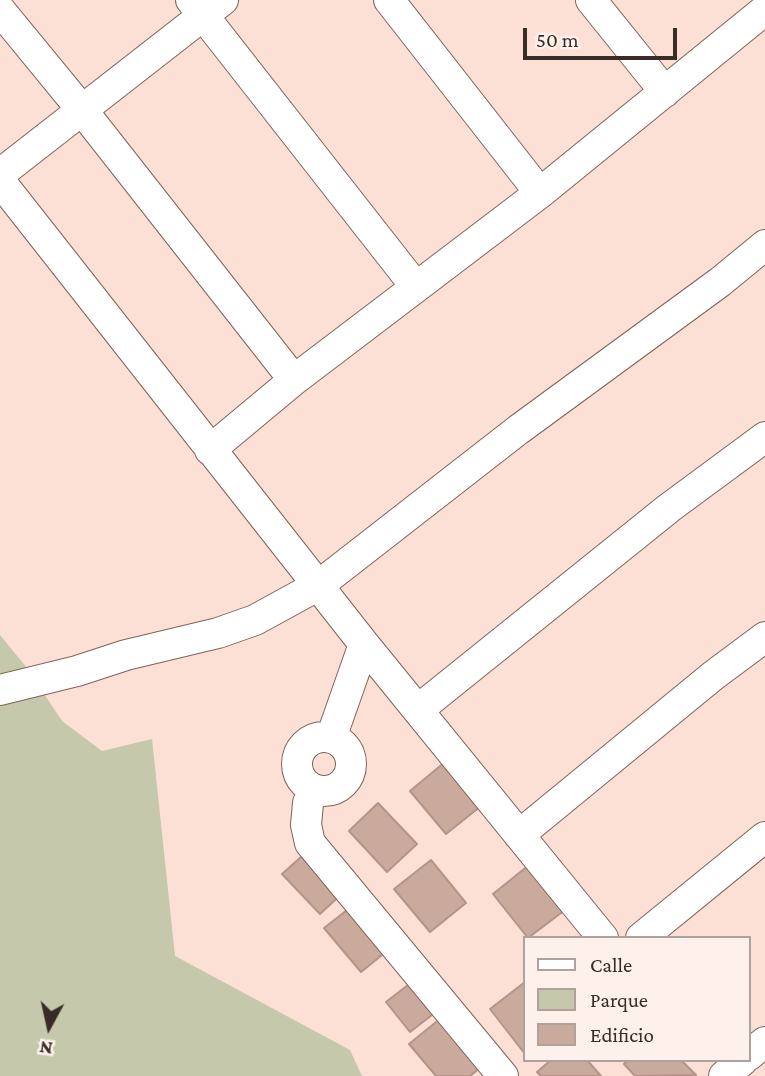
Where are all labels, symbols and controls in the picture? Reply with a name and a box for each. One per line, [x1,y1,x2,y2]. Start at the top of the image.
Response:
scale bar [527,14,681,58]
text: 50 m [536,28,579,52]
legend [524,936,751,1062]
text: Calle [590,953,632,977]
text: Parque [590,988,648,1012]
north arrow [14,992,84,1062]
text: Edificio [590,1023,654,1047]
text: N [38,1037,54,1060]

